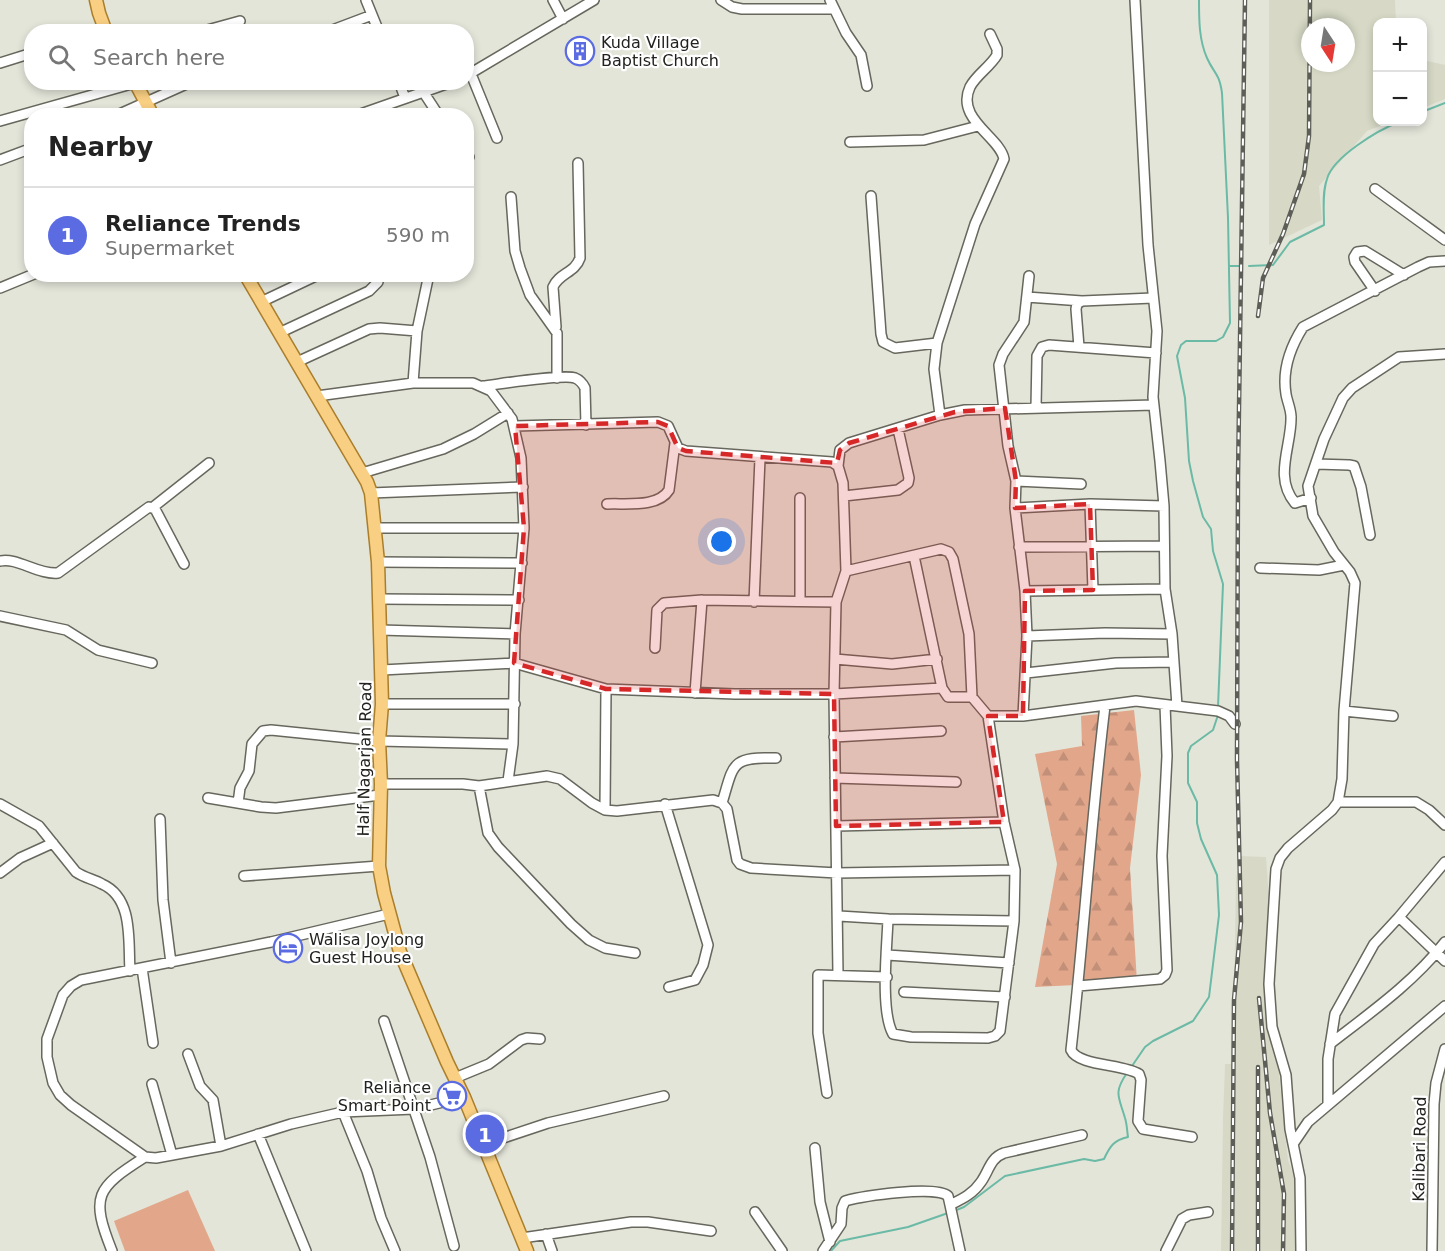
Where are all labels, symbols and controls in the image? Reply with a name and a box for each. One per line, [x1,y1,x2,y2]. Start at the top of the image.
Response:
north arrow [1301,18,1355,72]
map controls [1373,18,1427,126]
button: + [1373,18,1427,72]
search box [24,24,474,90]
place label: Kuda Village Baptist Church [601,33,719,70]
building icon: Kuda Village Baptist Church [564,35,596,67]
icon: search [45,41,78,74]
text: Search here [93,45,225,70]
button: − [1373,72,1427,126]
text: Nearby [48,132,153,162]
text: Reliance Trends [105,211,301,236]
text: 1 [61,223,74,247]
text: 590 m [386,223,450,247]
text: Supermarket [105,236,234,260]
your location [707,527,736,556]
street label: Half Nagarjan Road [354,681,375,837]
place label: Walisa Joylong Guest House [309,930,424,967]
hotel icon: Walisa Joylong Guest House [272,932,304,964]
place label: Reliance Smart Point [338,1078,431,1115]
supermarket icon: Reliance Smart Point [436,1080,468,1112]
street label: Kalibari Road [1409,1096,1430,1202]
pin: 1 [466,1112,504,1156]

